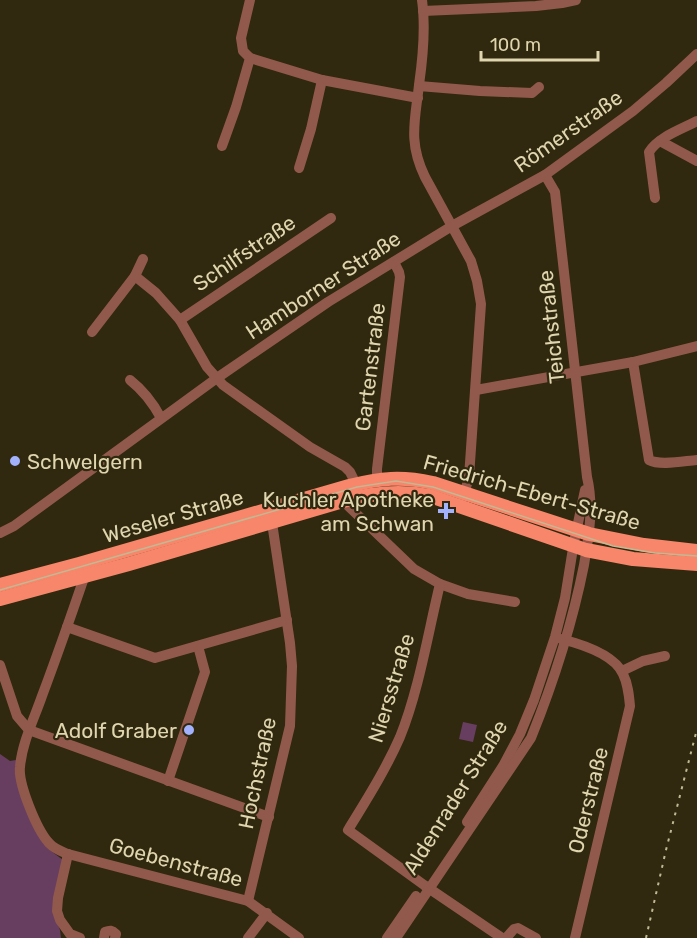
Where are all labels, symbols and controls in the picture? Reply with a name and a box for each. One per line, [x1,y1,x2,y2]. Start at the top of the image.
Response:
scale bar [481,24,598,62]
text: 100 m [490,34,541,56]
street label: Römerstraße [509,84,627,178]
street label: Schilfstraße [188,210,300,296]
street label: Hamborner Straße [241,226,405,344]
street label: Teichstraße [533,269,569,385]
street label: Gartenstraße [350,301,390,433]
place label: Schwelgern [27,449,143,474]
street label: Friedrich-Ebert-Straße [421,449,643,535]
marker: Schwelgern [8,454,22,468]
street label: Weseler Straße [100,484,246,548]
place label: Kuchler Apotheke am Schwan [262,487,434,536]
marker: Kuchler Apotheke am Schwan [439,504,453,518]
street label: Niersstraße [363,631,419,745]
street label: Hochstraße [233,715,281,831]
street label: Aldenrader Straße [397,715,513,879]
place label: Adolf Graber [55,718,177,743]
marker: Adolf Graber [182,723,196,737]
street label: Oderstraße [563,744,613,856]
street label: Goebenstraße [106,832,246,892]

